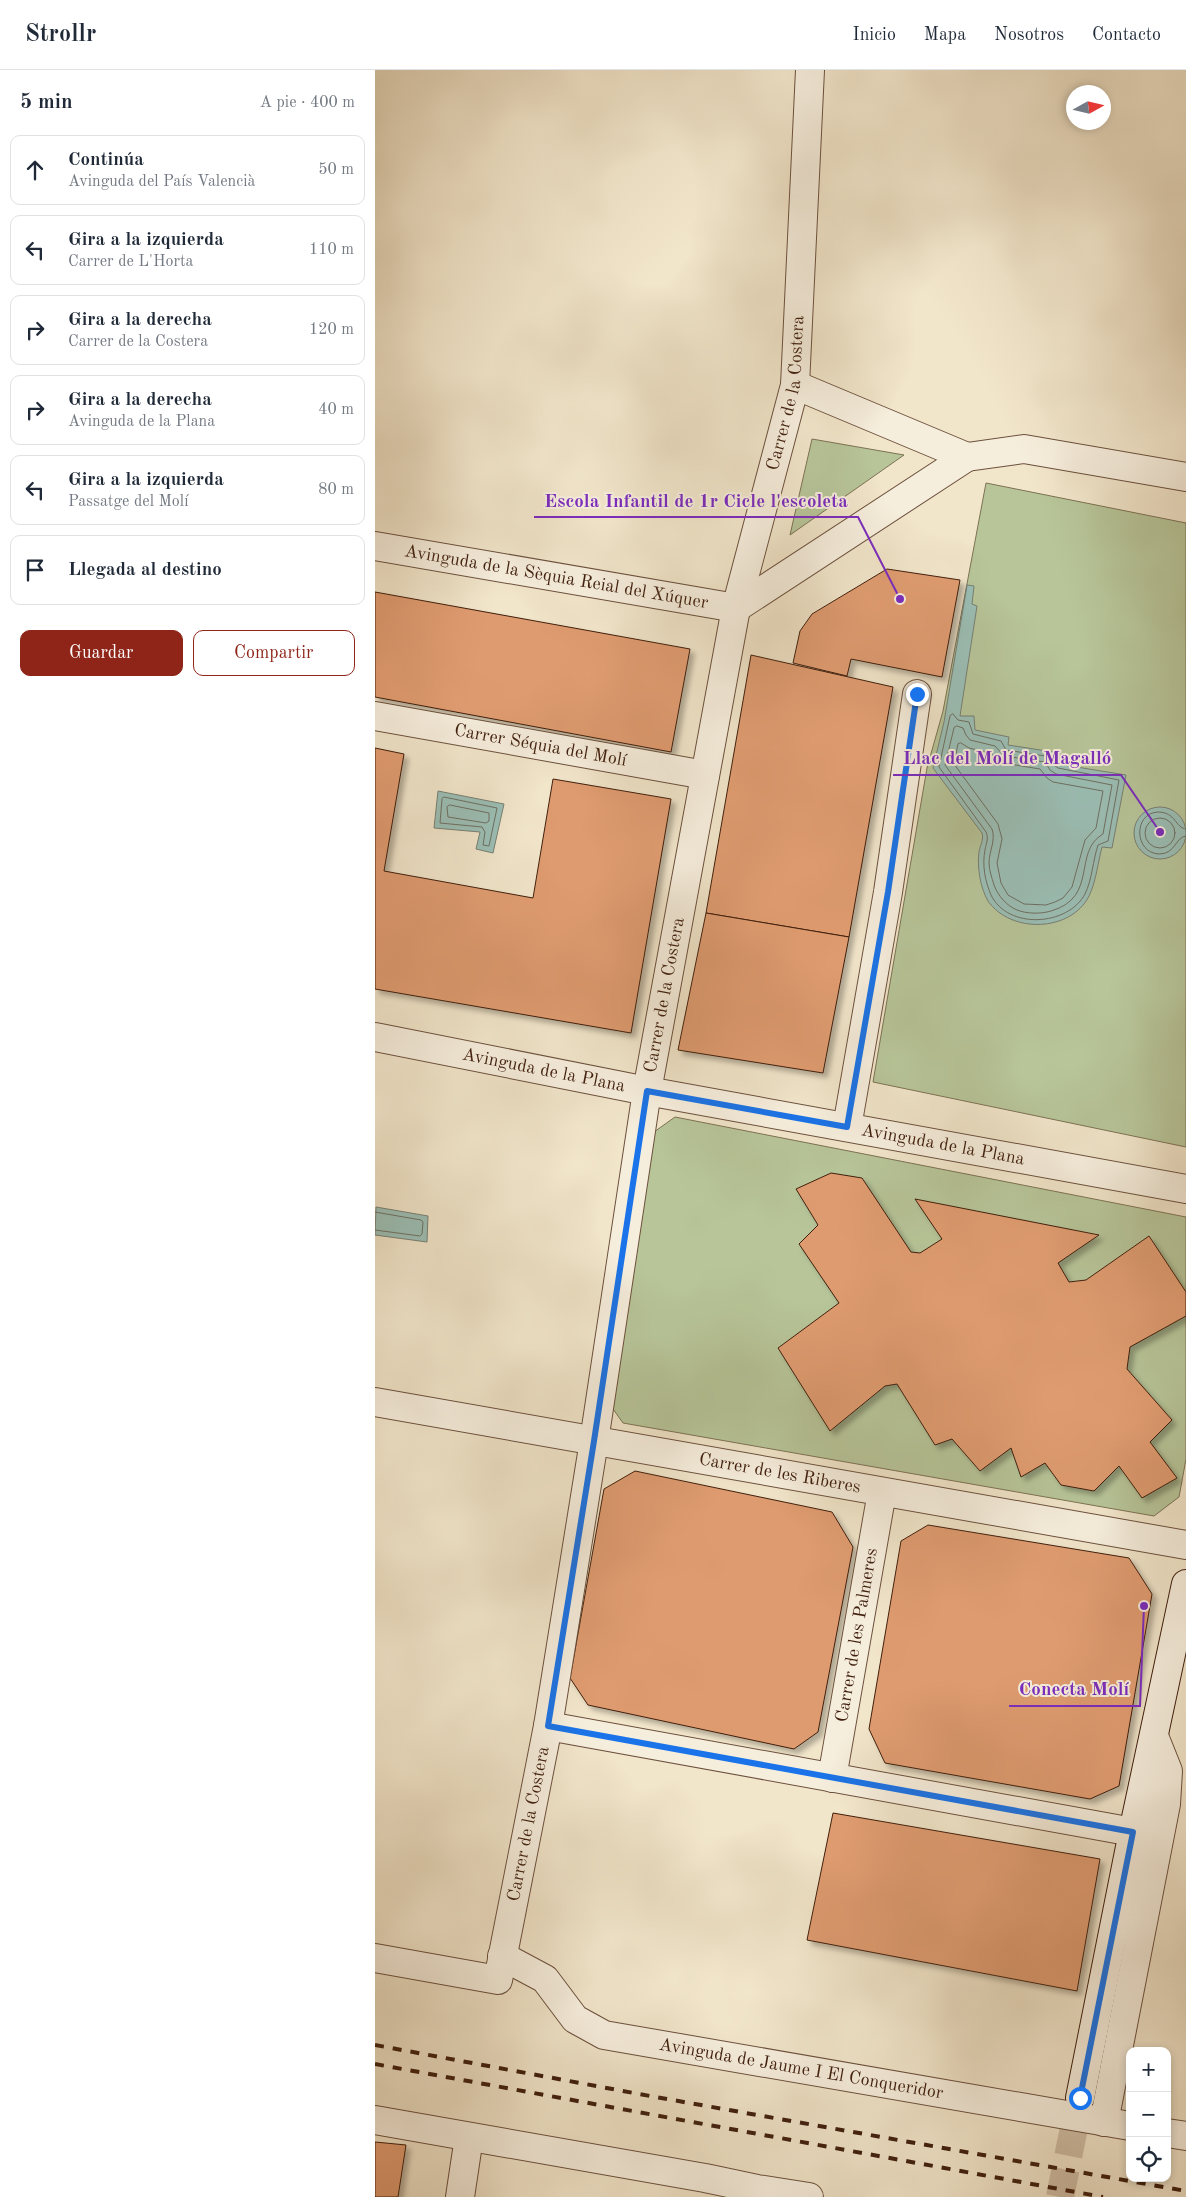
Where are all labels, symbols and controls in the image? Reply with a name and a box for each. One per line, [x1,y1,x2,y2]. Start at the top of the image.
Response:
text: Strollr [25,23,96,47]
text: Inicio [853,26,896,44]
text: Mapa [924,26,966,44]
text: Nosotros [994,26,1064,44]
text: Contacto [1092,26,1161,44]
north arrow [1066,85,1111,130]
text: 5 min [20,92,73,113]
text: A pie · 400 m [260,95,355,111]
text: Continúa [68,151,144,170]
icon: ahead [21,156,49,184]
text: 50 m [318,162,354,178]
text: Avinguda del País Valencià [68,174,255,190]
text: Gira a la izquierda [68,231,224,250]
icon: left [21,236,49,264]
text: 110 m [309,242,354,258]
text: Carrer de L'Horta [68,254,194,270]
text: Gira a la derecha [68,311,212,330]
street label: Carrer de la Costera [764,315,807,473]
icon: right [21,316,49,344]
text: 120 m [309,322,354,338]
text: Carrer de la Costera [68,334,208,350]
text: Gira a la derecha [68,391,212,410]
icon: right [21,396,49,424]
text: 40 m [318,402,354,418]
text: Avinguda de la Plana [68,414,215,430]
text: Gira a la izquierda [68,471,224,490]
icon: left [21,476,49,504]
text: 80 m [318,482,354,498]
callout: Escola Infantil de 1r Cicle l'escoleta [534,483,858,517]
text: Escola Infantil de 1r Cicle l'escoleta [544,493,848,512]
text: Passatge del Molí [68,494,188,510]
street label: Avinguda de la Sèquia Reial del Xúquer [403,542,710,612]
icon: arrive [21,556,49,584]
text: Llegada al destino [68,561,222,580]
button: Guardar [20,630,183,676]
button: Compartir [193,630,355,676]
route end [906,683,929,706]
street label: Carrer Séquia del Molí [453,721,628,770]
callout: Llac del Molí de Magalló [893,741,1121,775]
text: Llac del Molí de Magalló [903,750,1111,769]
street label: Carrer de la Costera [642,916,688,1074]
street label: Avinguda de la Plana [461,1046,627,1095]
street label: Avinguda de la Plana [860,1121,1026,1168]
street label: Carrer de les Riberes [697,1450,862,1497]
street label: Carrer de les Palmeres [833,1546,881,1724]
callout: Conecta Molí [1009,1672,1140,1706]
text: Conecta Molí [1019,1681,1130,1700]
street label: Carrer de la Costera [505,1745,553,1903]
street label: Avinguda de Jaume I El Conqueridor [658,2036,945,2103]
map controls [1126,2047,1171,2182]
button: + [1126,2047,1171,2092]
route start [1069,2087,1092,2110]
button: − [1126,2092,1171,2137]
button: locate [1126,2137,1171,2182]

